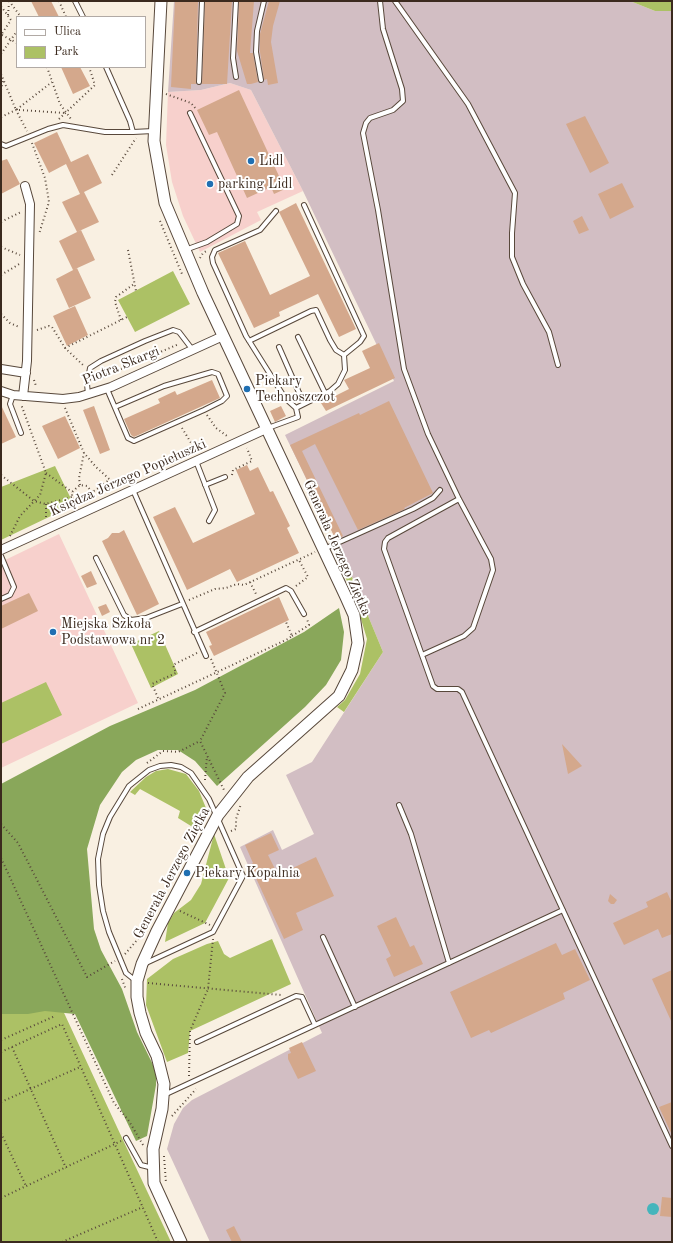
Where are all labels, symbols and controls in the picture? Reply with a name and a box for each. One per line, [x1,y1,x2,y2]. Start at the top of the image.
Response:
legend [16,16,146,68]
text: Ulica [54,26,81,38]
text: Park [54,46,79,58]
place label: Lidl [259,153,283,169]
marker: Lidl [246,156,256,166]
place label: parking Lidl [218,176,292,192]
marker: parking Lidl [205,179,215,189]
street label: Piotra Skargi [80,343,162,389]
place label: Piekary Technoszczot [255,373,335,406]
marker: Piekary Technoszczot [242,384,252,394]
street label: Księdza Jerzego Popiełuszki [47,436,209,520]
street label: Generała Jerzego Ziętka [299,477,375,619]
place label: Miejska Szkoła Podstawowa nr 2 [61,616,165,648]
marker: Miejska Szkoła Podstawowa nr 2 [48,627,58,637]
street label: Generała Jerzego Ziętka [130,804,214,942]
place label: Piekary Kopalnia [195,865,300,881]
marker: Piekary Kopalnia [182,868,192,878]

